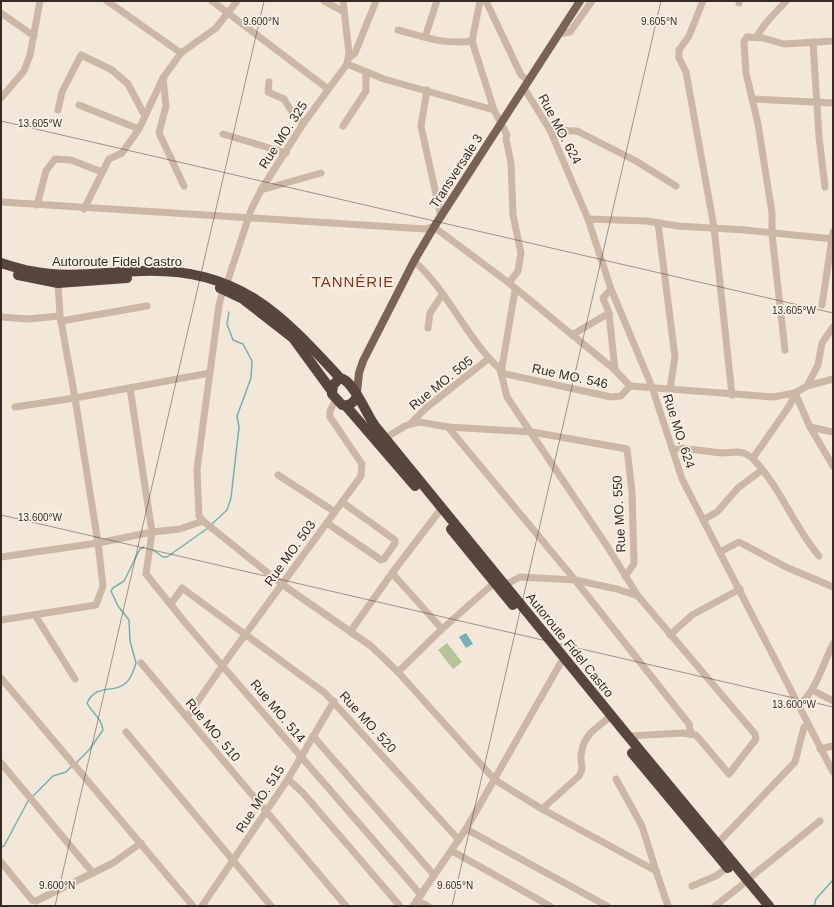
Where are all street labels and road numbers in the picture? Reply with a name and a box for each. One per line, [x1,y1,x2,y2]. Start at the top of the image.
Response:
street label: Rue MO. 624 [535,91,585,167]
street label: Rue MO. 325 [256,98,310,172]
street label: Transversale 3 [426,131,486,211]
street label: Autoroute Fidel Castro [52,254,182,269]
street label: Rue MO. 505 [406,353,476,413]
street label: Rue MO. 546 [531,361,609,391]
street label: Rue MO. 624 [660,392,698,470]
street label: Rue MO. 550 [609,475,629,553]
street label: Rue MO. 503 [261,517,319,589]
street label: Autoroute Fidel Castro [523,590,617,700]
street label: Rue MO. 514 [247,677,309,745]
street label: Rue MO. 520 [337,688,399,756]
street label: Rue MO. 510 [182,696,244,764]
street label: Rue MO. 515 [233,762,287,836]

